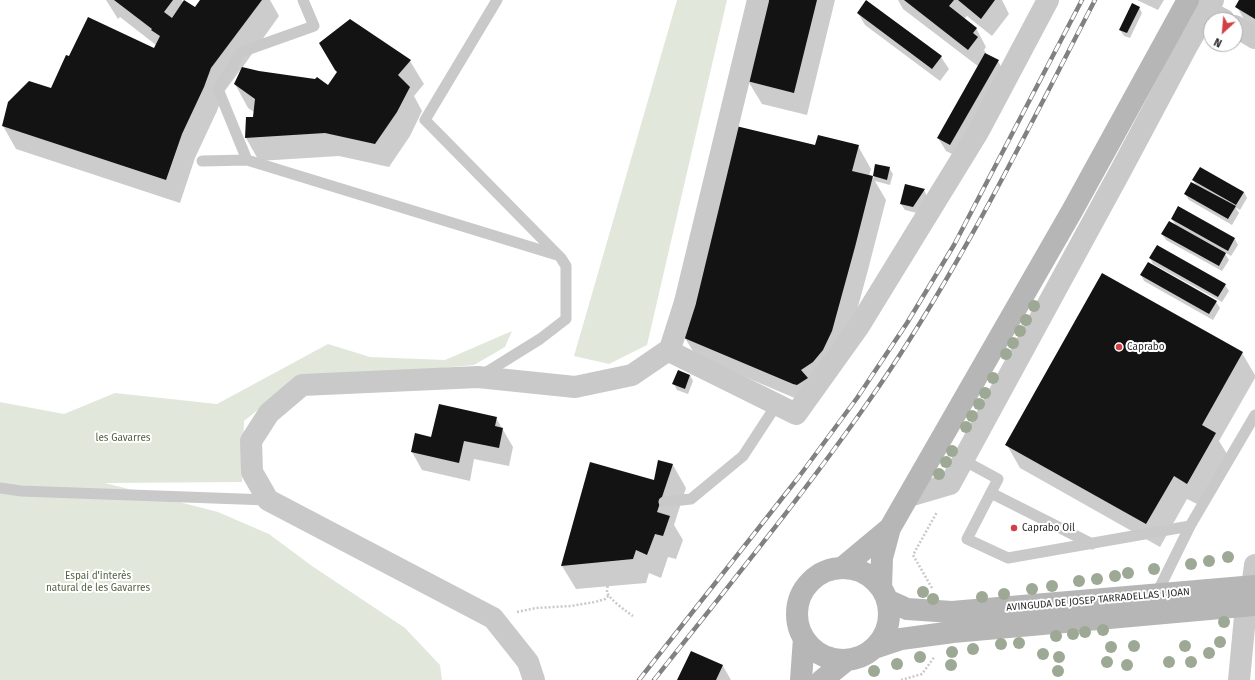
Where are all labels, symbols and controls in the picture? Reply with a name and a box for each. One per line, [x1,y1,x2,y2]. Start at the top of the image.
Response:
north arrow [1203,12,1243,52]
text: N [1212,35,1224,50]
place label: Caprabo [1127,341,1165,353]
marker: Caprabo [1114,342,1124,352]
park label: les Gavarres [96,432,150,444]
place label: Caprabo Oil [1022,522,1075,534]
marker: Caprabo Oil [1009,523,1019,533]
park label: Espai d'interès natural de les Gavarres [46,570,150,594]
street label: AVINGUDA DE JOSEP TARRADELLAS I JOAN [1006,586,1190,614]

